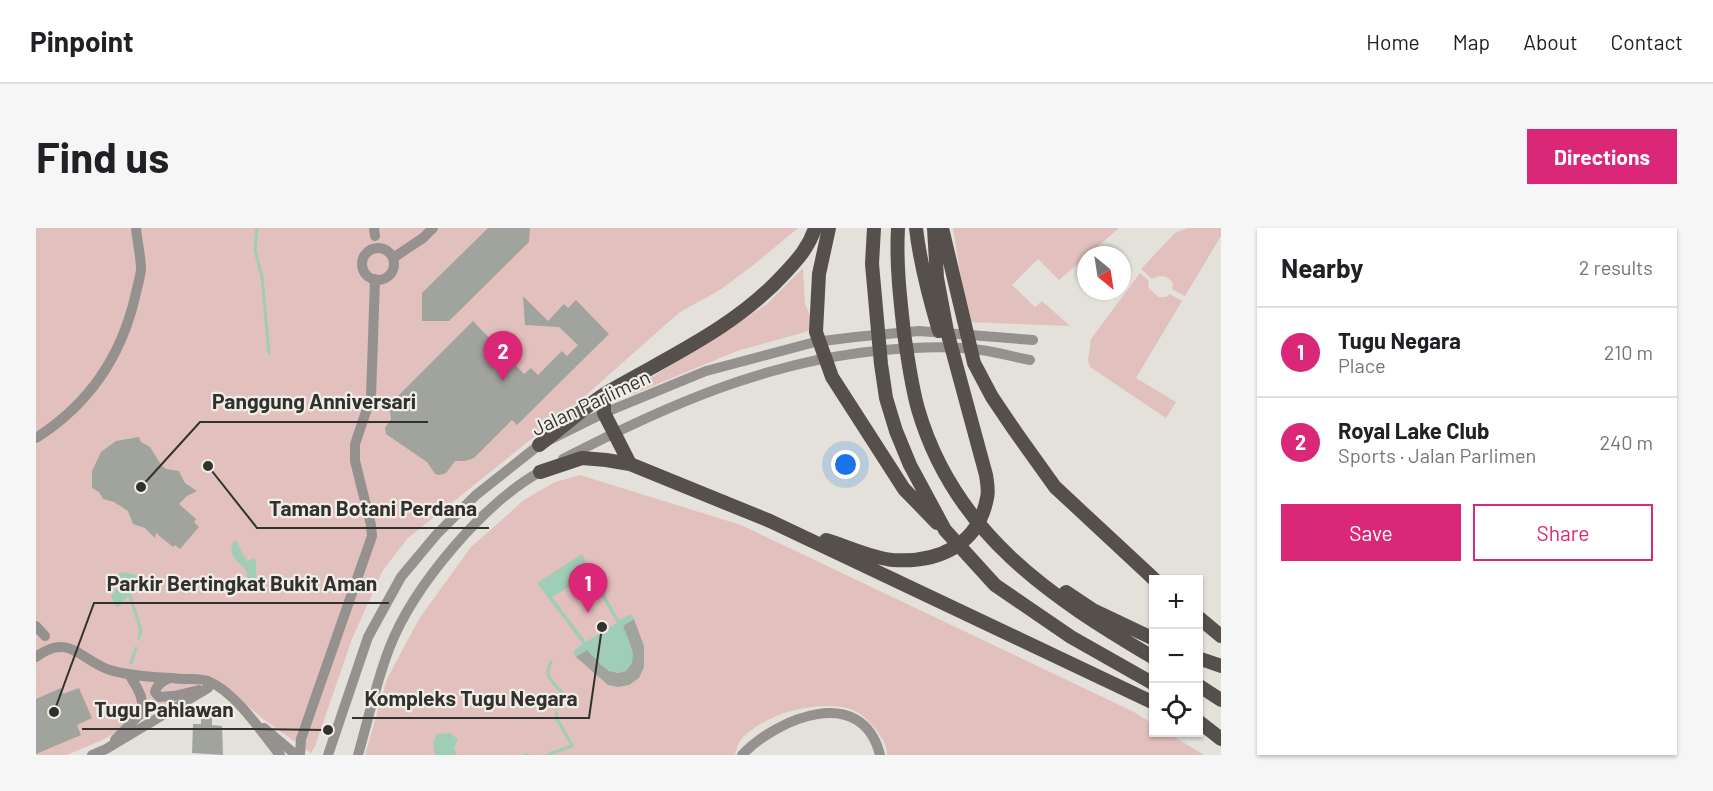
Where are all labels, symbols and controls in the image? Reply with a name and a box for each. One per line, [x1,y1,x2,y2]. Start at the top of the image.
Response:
text: Pinpoint [30,24,134,58]
text: Home [1366,29,1420,54]
text: Map [1453,29,1490,54]
text: About [1523,29,1578,54]
text: Contact [1611,29,1683,54]
button: Directions [1527,129,1677,184]
text: Find us [36,131,169,181]
north arrow [1077,246,1131,300]
text: Nearby [1281,252,1363,283]
text: 2 results [1579,255,1653,279]
text: Tugu Negara [1338,327,1461,353]
pin: 2 [484,332,522,381]
text: 1 [1297,340,1304,364]
text: 210 m [1604,340,1653,364]
text: Place [1338,353,1386,377]
street label: Jalan Parlimen [527,364,654,440]
callout: Panggung Anniversari [200,383,428,422]
text: Panggung Anniversari [212,388,416,413]
text: Royal Lake Club [1338,417,1489,443]
text: 2 [1295,430,1306,454]
text: 240 m [1599,430,1653,454]
text: Sports · Jalan Parlimen [1338,443,1536,467]
your location [831,450,860,479]
callout: Taman Botani Perdana [257,489,489,528]
text: Taman Botani Perdana [269,495,477,520]
button: Save [1281,504,1461,561]
button: Share [1473,504,1653,561]
callout: Parkir Bertingkat Bukit Aman [94,564,389,603]
pin: 1 [568,564,608,613]
text: Parkir Bertingkat Bukit Aman [107,570,377,595]
map controls [1149,575,1203,737]
button: + [1149,575,1203,629]
button: − [1149,629,1203,683]
callout: Kompleks Tugu Negara [352,679,589,718]
button: locate [1149,683,1203,737]
text: Kompleks Tugu Negara [364,685,578,710]
callout: Tugu Pahlawan [82,690,246,729]
text: Tugu Pahlawan [94,696,234,721]

